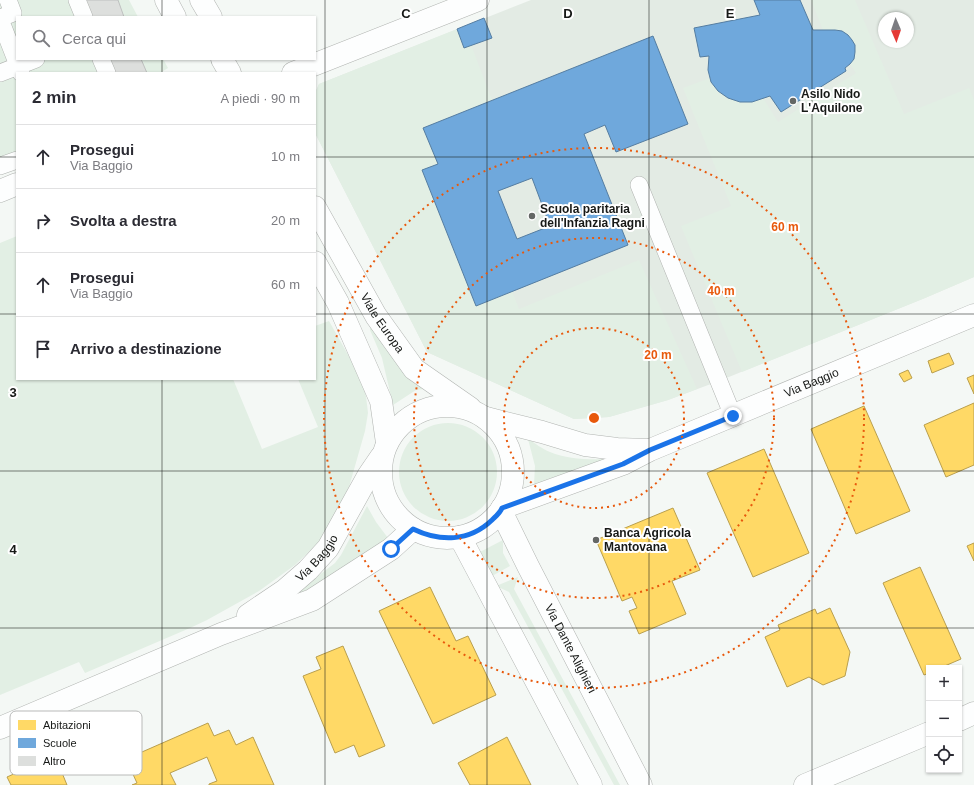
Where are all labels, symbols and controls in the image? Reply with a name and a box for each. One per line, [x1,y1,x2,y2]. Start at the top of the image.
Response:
text: C [401,6,411,21]
text: D [563,6,573,21]
text: E [726,6,735,21]
north arrow [878,12,914,48]
search box [16,16,316,60]
icon: search [30,27,52,49]
text: Cerca qui [62,30,126,47]
place label: Asilo Nido L'Aquilone [801,87,863,115]
text: 2 min [32,88,76,107]
text: A piedi · 90 m [221,91,300,106]
marker: Asilo Nido L'Aquilone [788,96,798,106]
text: Prosegui [70,141,134,158]
icon: ahead [32,146,54,168]
text: 10 m [271,149,300,164]
text: Via Baggio [70,158,133,173]
place label: Scuola paritaria dell'Infanzia Ragni [540,202,645,230]
icon: right [32,210,54,232]
marker: Scuola paritaria dell'Infanzia Ragni [527,211,537,221]
text: Svolta a destra [70,212,177,229]
text: 20 m [271,213,300,228]
text: 60 m [771,220,799,234]
text: Prosegui [70,269,134,286]
icon: ahead [32,274,54,296]
text: 60 m [271,277,300,292]
text: 40 m [707,284,735,298]
text: Via Baggio [70,286,133,301]
street label: Viale Europa [358,291,407,356]
icon: arrive [32,338,54,360]
text: Arrivo a destinazione [70,340,222,357]
text: 20 m [644,348,672,362]
street label: Via Baggio [782,365,841,400]
text: 3 [9,385,17,400]
route end [724,407,742,425]
centre of rings [587,411,601,425]
place label: Banca Agricola Mantovana [604,526,691,554]
street label: Via Baggio [293,532,341,585]
marker: Banca Agricola Mantovana [591,535,601,545]
route start [382,540,400,558]
text: 4 [9,542,17,557]
street label: Via Dante Alighieri [542,602,599,695]
map controls [926,665,962,773]
button: + [926,665,962,701]
button: − [926,701,962,737]
legend [10,711,142,775]
text: Abitazioni [43,719,91,731]
text: Scuole [43,737,77,749]
button: locate [926,737,962,773]
text: Altro [43,755,66,767]

